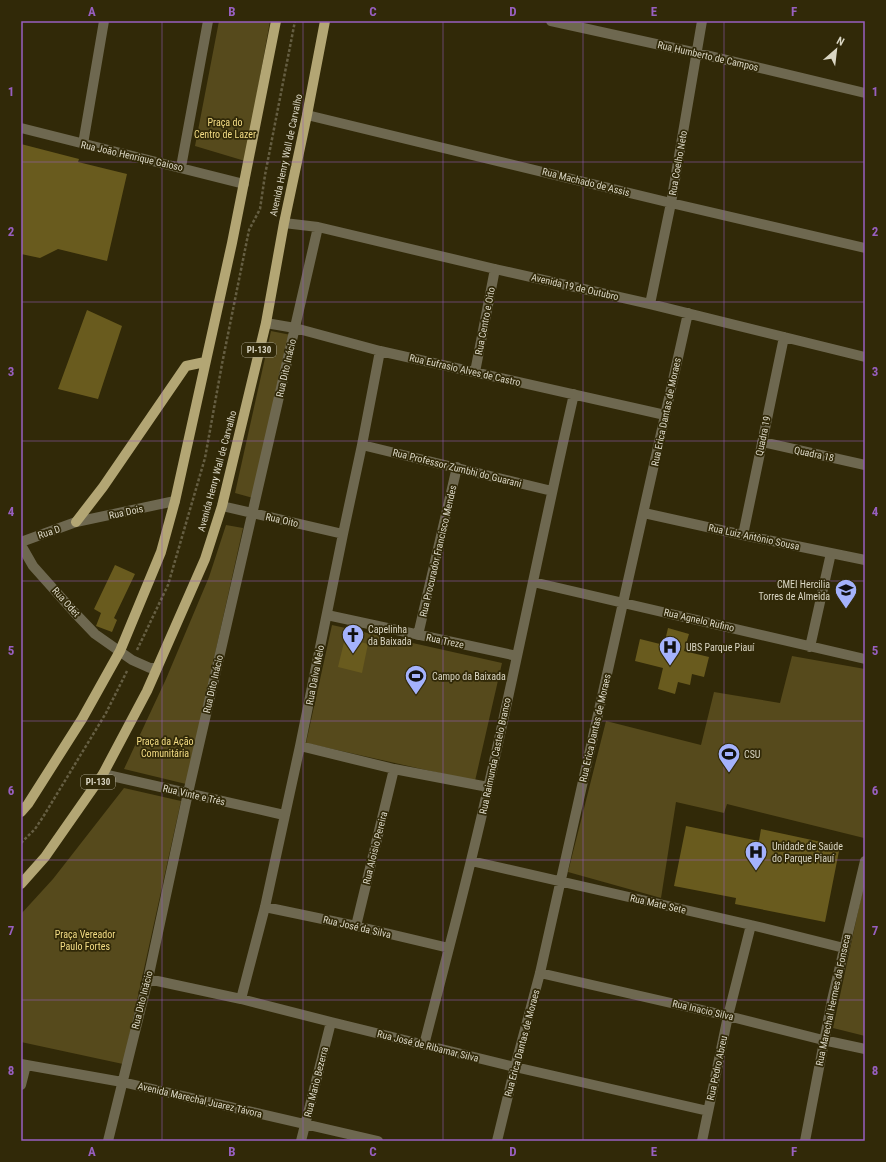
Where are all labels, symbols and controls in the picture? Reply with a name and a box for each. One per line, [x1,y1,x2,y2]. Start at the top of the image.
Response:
text: A [88,4,96,19]
text: B [228,4,236,19]
text: C [369,4,377,19]
text: D [509,4,517,19]
text: E [651,4,658,19]
text: F [791,4,797,19]
north arrow [816,30,856,70]
text: N [834,34,847,49]
street label: Rua Humberto de Campos [656,39,760,73]
text: 1 [8,84,14,99]
text: 1 [872,84,878,99]
street label: Avenida Henry Wall de Carvalho [268,93,304,217]
park label: Praça do Centro de Lazer [194,117,256,140]
street label: Rua Coelho Neto [667,130,689,196]
street label: Rua João Henrique Gaioso [80,139,184,173]
street label: Rua Machado de Assis [541,166,631,198]
text: 2 [8,224,15,239]
text: 2 [872,224,879,239]
street label: Avenida 19 de Outubro [530,272,620,302]
street label: Rua Centro e Oito [473,286,497,356]
street label: Rua Dito Inácio [274,338,298,398]
road number: PI-130 [242,343,276,357]
street label: Rua Eufrasio Alves de Castro [408,352,522,388]
street label: Rua Erica Dantas de Moraes [649,356,683,467]
text: 3 [8,364,14,379]
text: 3 [872,364,878,379]
street label: Avenida Henry Wall de Carvalho [196,409,238,533]
street label: Quadra 19 [753,415,773,457]
street label: Quadra 18 [793,444,835,464]
street label: Rua Professor Zumbhi do Guarani [391,447,523,489]
street label: Rua Procurador Francisco Mendes [417,484,459,618]
street label: Rua Dois [108,503,145,521]
text: 4 [8,504,15,519]
text: 4 [872,504,879,519]
street label: Rua Oito [264,511,300,529]
street label: Rua Luiz Antônio Sousa [707,522,801,552]
street label: Rua D [36,523,62,541]
school or university icon: CMEI Hercilia Torres de Almeida [833,577,859,610]
place label: CMEI Hercilia Torres de Almeida [758,579,830,602]
street label: Rua Odet [50,585,82,619]
street label: Rua Agnelo Rufino [663,607,735,633]
church icon: Capelinha da Baixada [340,622,366,655]
place label: Capelinha da Baixada [368,624,412,647]
street label: Rua Treze [425,632,465,650]
hospital icon: UBS Parque Piauí [657,634,683,667]
place label: UBS Parque Piauí [686,642,755,653]
text: 5 [8,643,15,658]
text: 5 [872,643,879,658]
street label: Rua Dalva Melo [304,644,326,706]
street label: Rua Dito Inácio [201,654,225,714]
sports icon: Campo da Baixada [403,663,429,696]
place label: Campo da Baixada [432,671,506,682]
street label: Rua Erica Dantas de Moraes [577,672,613,783]
street label: Rua Raimunda Castelo Branco [477,697,513,815]
park label: Praça da Ação Comunitária [136,736,194,759]
sports icon: CSU [716,741,742,774]
place label: CSU [744,749,761,760]
road number: PI-130 [81,775,115,789]
street label: Rua Vinte e Três [162,782,227,808]
text: 6 [8,783,15,798]
text: 6 [872,783,879,798]
street label: Rua Aloisio Pereira [361,810,389,885]
hospital icon: Unidade de Saúde do Parque Piauí [743,839,769,872]
place label: Unidade de Saúde do Parque Piauí [772,841,843,864]
street label: Rua Mate Sete [629,892,687,916]
street label: Rua José da Silva [322,914,392,940]
text: 7 [8,923,15,938]
text: 7 [872,923,879,938]
park label: Praça Vereador Paulo Fortes [55,929,115,952]
street label: Rua Marechal Hermes da Fonseca [814,933,852,1067]
street label: Rua Dito Inácio [129,970,155,1030]
street label: Rua Erica Dantas de Moraes [502,988,542,1098]
street label: Rua Inacio Silva [671,998,735,1022]
street label: Rua José de Ribamar Silva [376,1028,480,1064]
street label: Rua Pedro Abreu [705,1035,729,1101]
street label: Rua Mario Bezerra [302,1046,330,1118]
text: 8 [8,1063,14,1078]
text: 8 [872,1063,878,1078]
street label: Avenida Marechal Juarez Távora [137,1080,263,1120]
text: A [88,1144,96,1159]
text: B [228,1144,236,1159]
text: C [369,1144,377,1159]
text: D [509,1144,517,1159]
text: E [651,1144,658,1159]
text: F [791,1144,797,1159]

